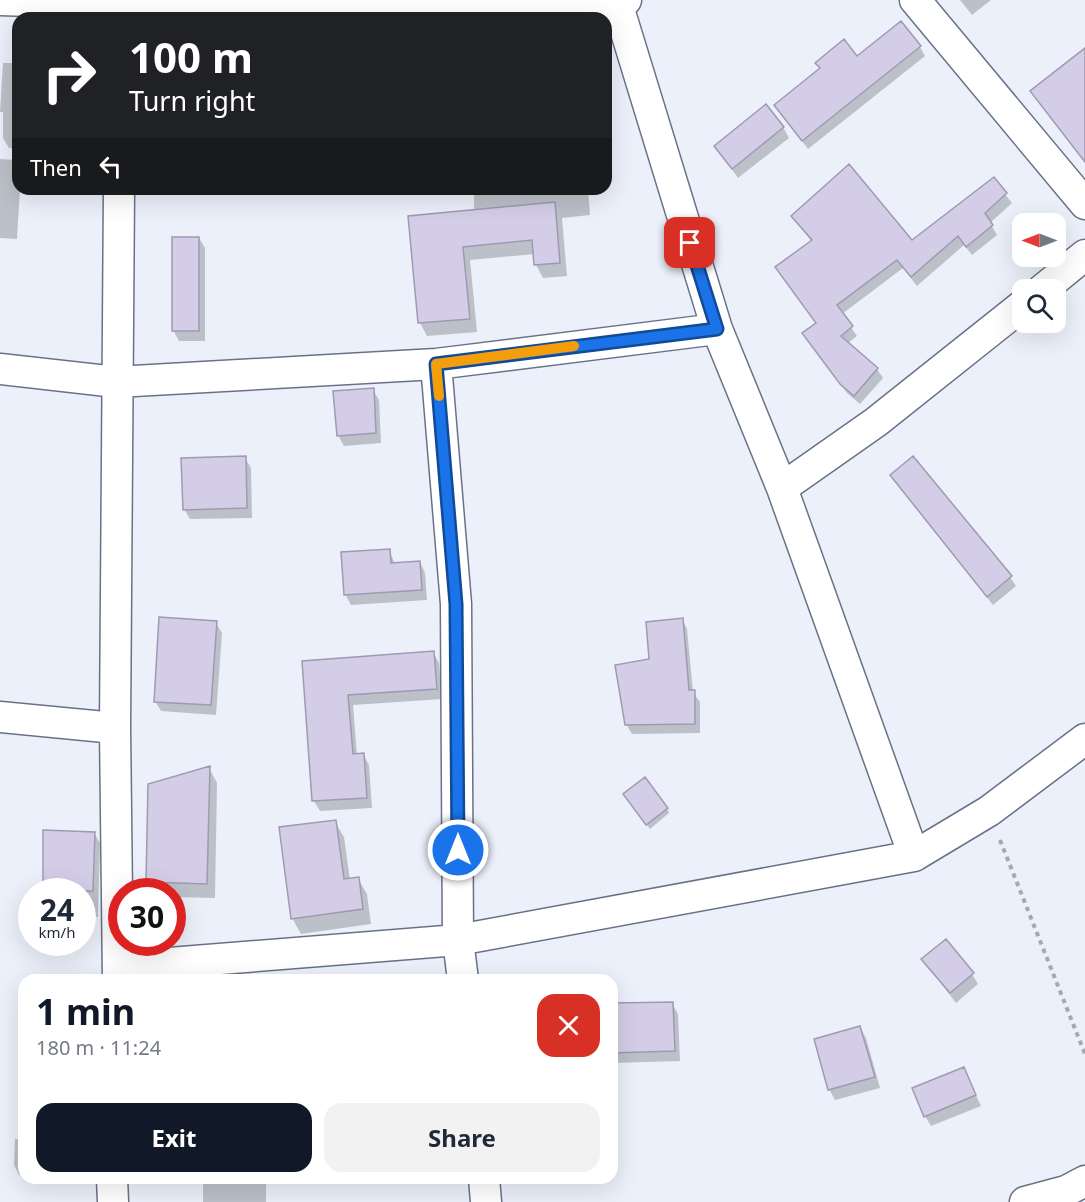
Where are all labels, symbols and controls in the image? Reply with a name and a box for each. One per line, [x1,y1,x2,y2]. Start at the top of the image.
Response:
text: 100 m [129,28,253,85]
icon: right [30,36,108,114]
text: Turn right [129,82,255,119]
icon: left [94,150,127,183]
text: Then [30,152,82,182]
north arrow [1012,213,1066,267]
map controls [1012,213,1066,333]
pin [664,217,715,268]
icon: arrive [673,226,706,259]
button: search [1012,279,1066,333]
position arrow [426,818,490,882]
speed limit sign: 30 [108,878,186,956]
text: 24 [40,889,74,930]
text: km/h [39,922,75,942]
text: 1 min [36,987,135,1036]
button: close [537,994,600,1057]
text: 180 m · 11:24 [36,1034,161,1061]
button: Exit [36,1103,312,1172]
button: Share [324,1103,600,1172]

